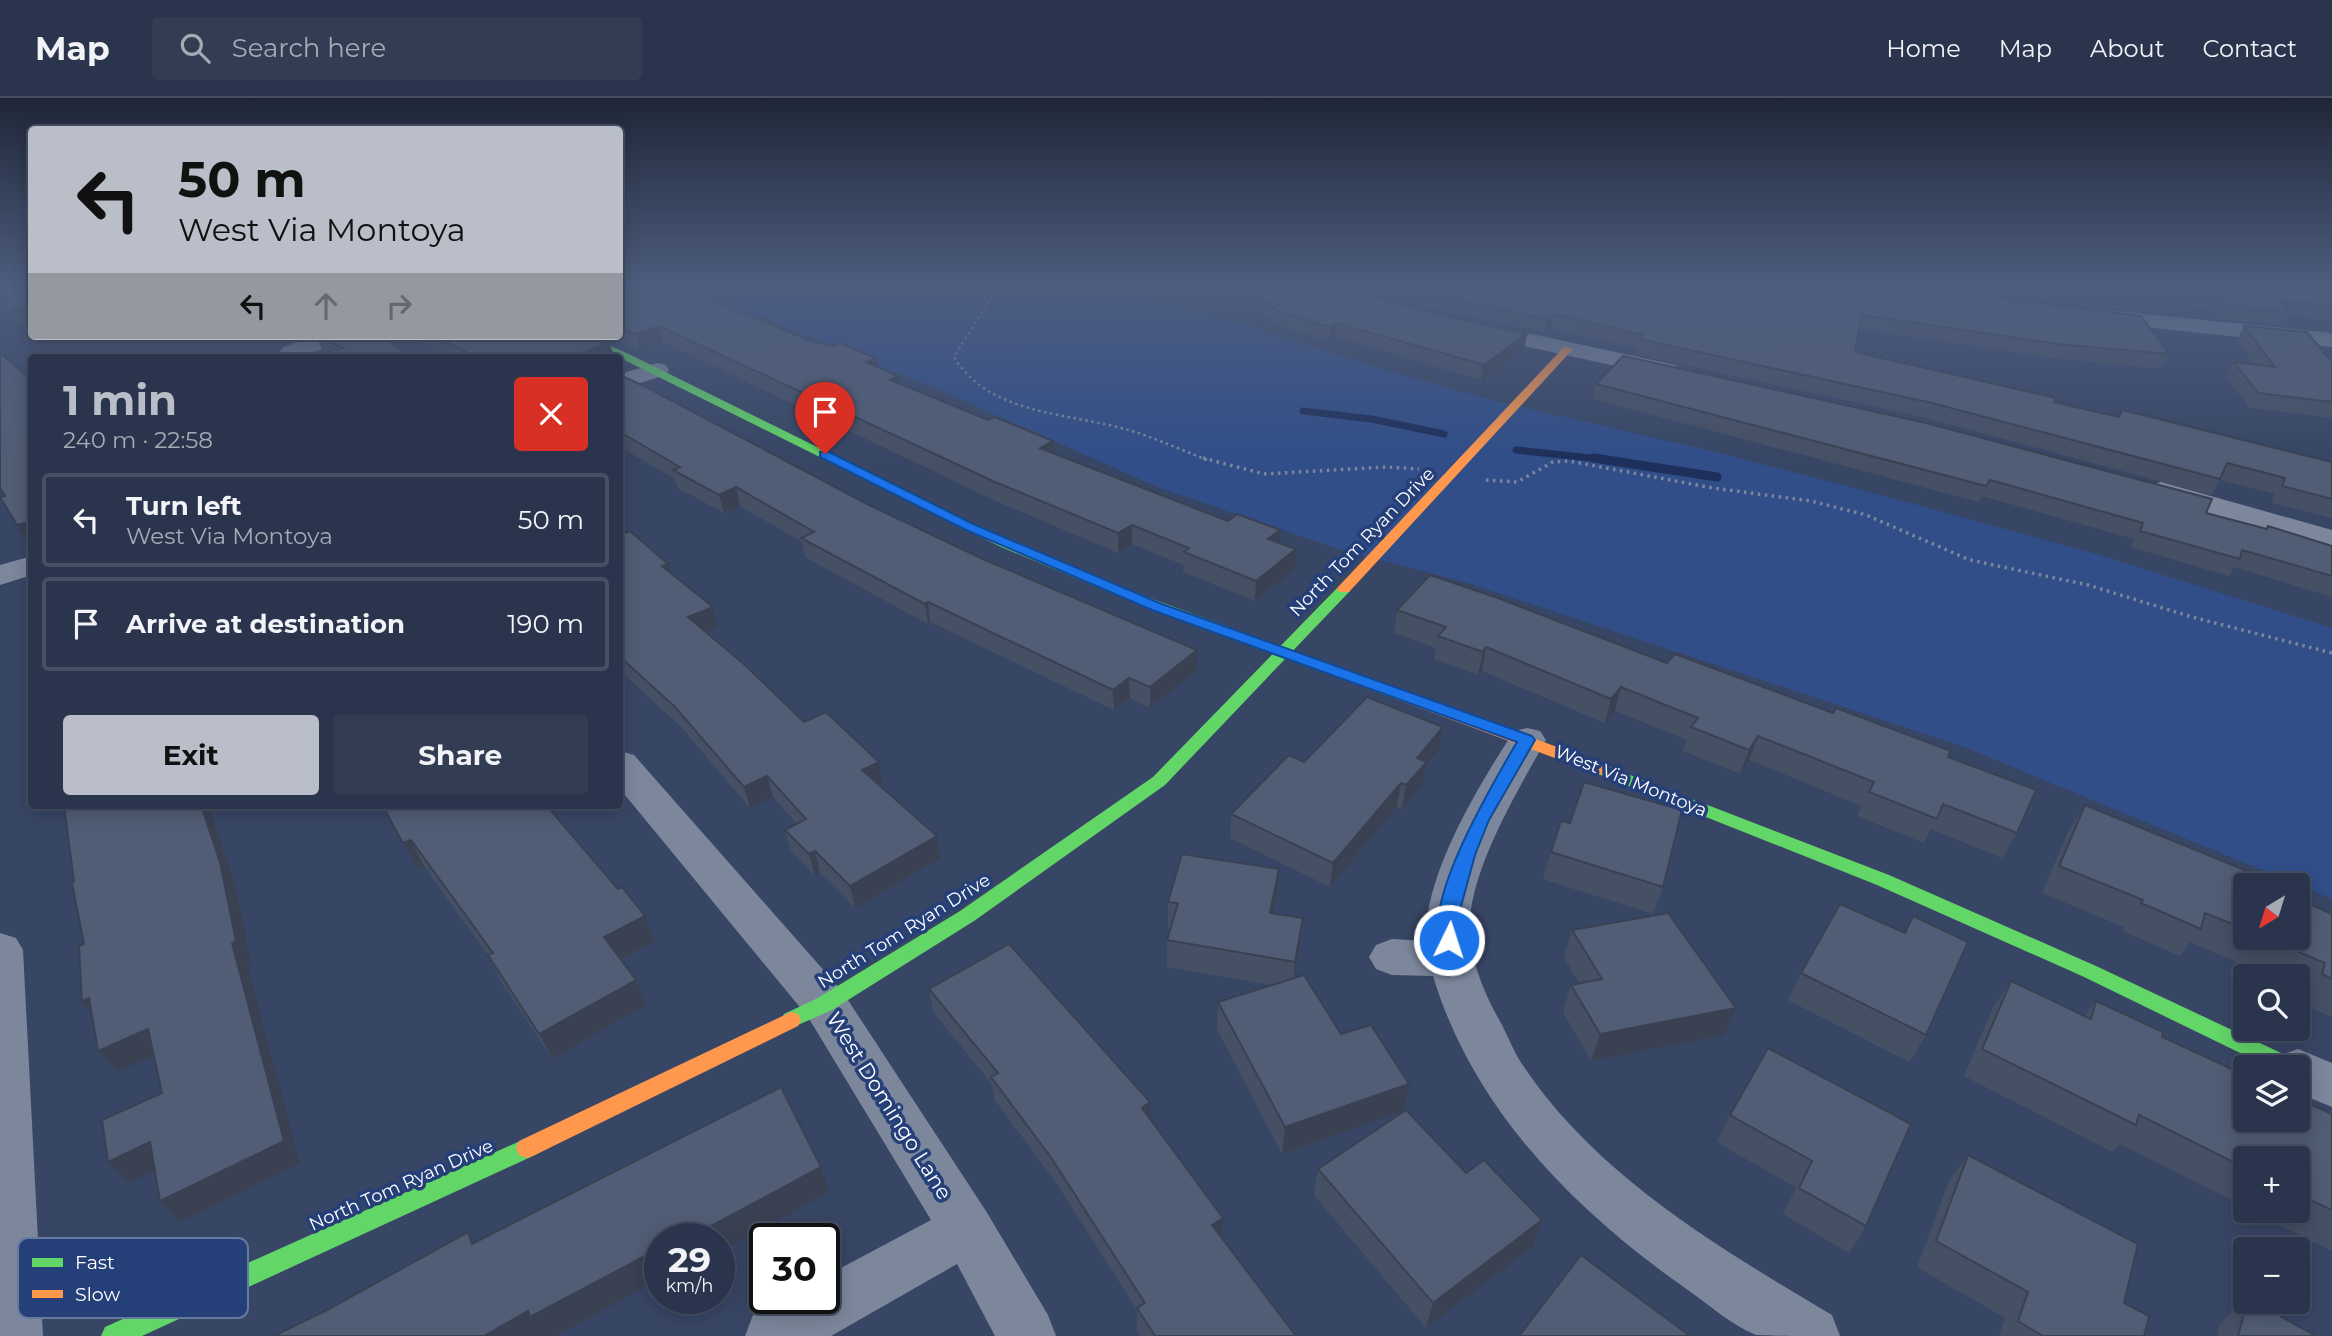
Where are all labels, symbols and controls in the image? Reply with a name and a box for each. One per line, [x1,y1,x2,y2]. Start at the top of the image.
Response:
search box [152,17,642,80]
text: Map [35,28,110,68]
icon: search [176,29,214,67]
text: Search here [232,32,386,64]
text: Home [1886,34,1961,63]
text: Map [1999,34,2052,63]
text: About [2090,34,2164,63]
text: Contact [2202,34,2297,63]
text: 50 m [178,150,306,209]
icon: left [63,154,154,245]
text: West Via Montoya [178,210,466,249]
icon: left [234,287,272,325]
icon: ahead [307,287,345,325]
icon: right [380,287,418,325]
text: 1 min [63,374,177,426]
button: close [514,377,588,451]
pin [795,382,855,454]
icon: arrive [806,393,844,431]
text: 240 m · 22:58 [63,426,213,454]
street label: North Tom Ryan Drive [1285,463,1439,621]
text: Turn left [126,490,242,522]
icon: left [67,501,105,539]
text: 50 m [518,504,584,536]
text: West Via Montoya [126,522,333,550]
icon: arrive [67,605,105,643]
text: Arrive at destination [126,608,405,640]
text: 190 m [507,608,584,640]
button: Exit [63,715,319,795]
button: Share [333,715,588,795]
street label: West Via Montoya [1552,740,1710,822]
street label: North Tom Ryan Drive [814,869,994,993]
north arrow [2233,873,2310,950]
map controls [2233,873,2310,1314]
position arrow [1412,903,1486,977]
button: search [2233,964,2310,1041]
street label: West Domingo Lane [821,1007,957,1204]
button: layers [2233,1055,2310,1132]
street label: North Tom Ryan Drive [306,1134,497,1236]
button: + [2233,1146,2310,1223]
speed limit sign: 30 [749,1223,840,1314]
button: − [2233,1237,2310,1314]
legend [18,1238,248,1318]
text: 29 [668,1238,711,1281]
text: Fast [75,1251,115,1274]
text: km/h [665,1275,714,1297]
text: Slow [75,1283,120,1306]

